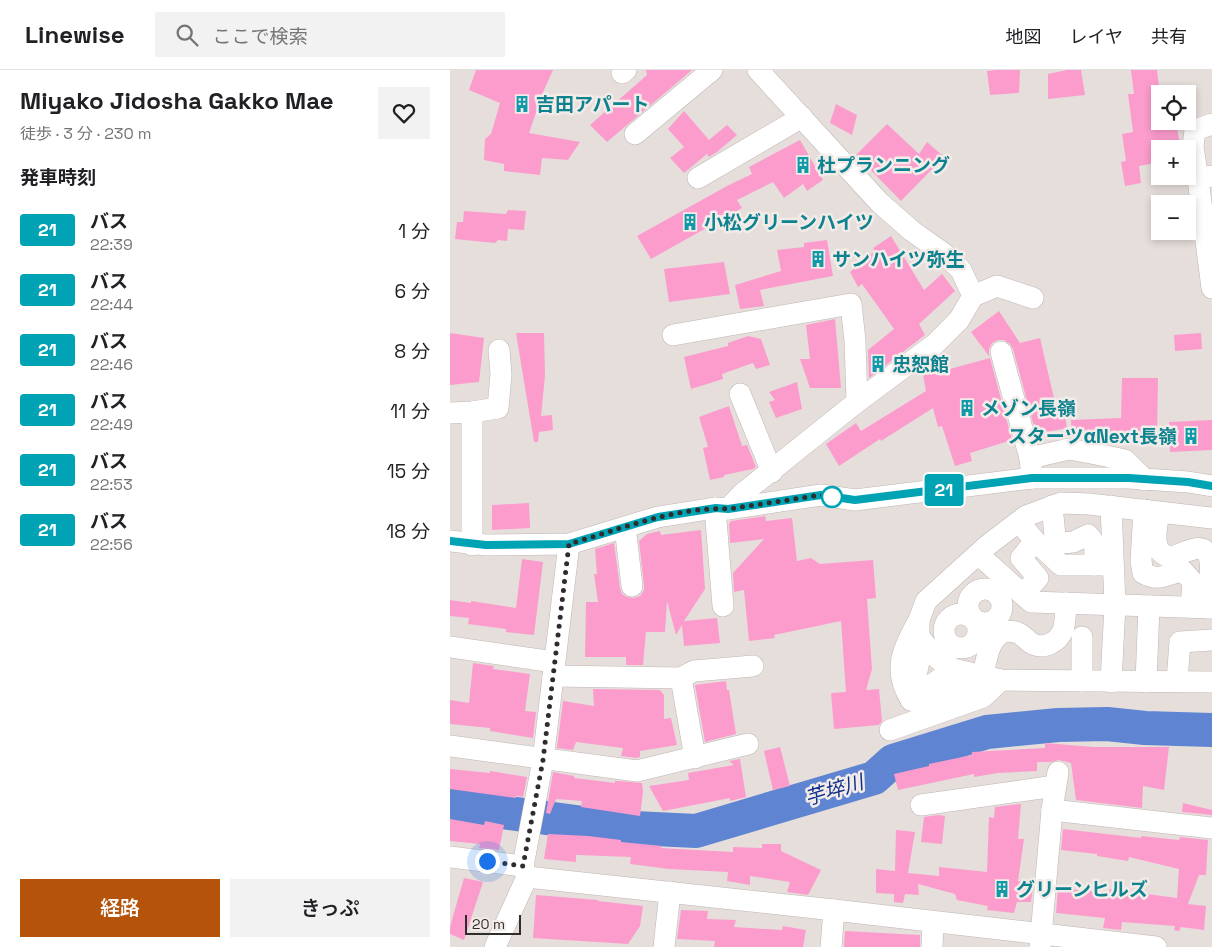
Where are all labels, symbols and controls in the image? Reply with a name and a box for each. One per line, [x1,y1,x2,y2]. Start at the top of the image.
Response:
search box [155,12,505,57]
text: Linewise [25,19,125,50]
icon: search [173,21,201,49]
text: ここで検索 [213,24,308,49]
text: 地図 [1006,25,1042,48]
text: レイヤ [1070,25,1123,48]
text: 共有 [1151,25,1187,48]
text: Miyako Jidosha Gakko Mae [20,85,334,116]
map controls [1151,85,1196,240]
button: locate [1151,85,1196,130]
button: heart [378,87,430,139]
place label: 吉田アパート [536,92,650,117]
building icon: 吉田アパート [512,94,532,114]
text: 徒歩 · 3 分 · 230 m [20,123,152,144]
button: + [1151,140,1196,185]
place label: 杜プランニング [817,153,950,178]
building icon: 杜プランニング [793,155,813,175]
text: 発車時刻 [20,165,96,190]
button: − [1151,195,1196,240]
text: バス [90,209,128,234]
place label: 小松グリーンハイツ [704,210,874,235]
building icon: 小松グリーンハイツ [680,212,700,232]
text: 21 [38,218,57,241]
text: 1 分 [398,219,430,244]
text: 22:39 [90,234,133,255]
place label: サンハイツ弥生 [832,247,965,272]
building icon: サンハイツ弥生 [808,249,828,269]
text: バス [90,269,128,294]
text: 21 [38,278,57,301]
text: 6 分 [394,279,430,304]
text: 22:44 [90,294,133,315]
text: バス [90,329,128,354]
text: 21 [38,338,57,361]
text: 8 分 [394,339,430,364]
place label: 忠恕館 [892,352,949,377]
text: 22:46 [90,354,133,375]
building icon: 忠恕館 [868,354,888,374]
text: バス [90,389,128,414]
place label: メゾン長嶺 [981,396,1076,421]
text: 21 [38,398,57,421]
building icon: メゾン長嶺 [957,398,977,418]
text: 11 分 [390,399,430,424]
text: 22:49 [90,414,133,435]
place label: スターツαNext長嶺 [1008,424,1177,449]
building icon: スターツαNext長嶺 [1181,426,1201,446]
text: バス [90,449,128,474]
text: 21 [38,458,57,481]
text: 15 分 [387,459,430,484]
text: 22:53 [90,474,133,495]
line badge: 21 [922,474,966,506]
text: 21 [935,478,953,501]
unlabelled marker [821,486,843,508]
text: バス [90,509,128,534]
text: 21 [38,518,57,541]
text: 18 分 [386,519,430,544]
text: 22:56 [90,534,133,555]
water label: 芋埣川 [802,768,868,811]
your location [475,849,500,874]
place label: グリーンヒルズ [1016,877,1148,902]
button: 経路 [20,879,220,937]
button: きっぷ [230,879,430,937]
building icon: グリーンヒルズ [992,879,1012,899]
scale bar [465,912,521,935]
text: 20 m [472,915,505,933]

